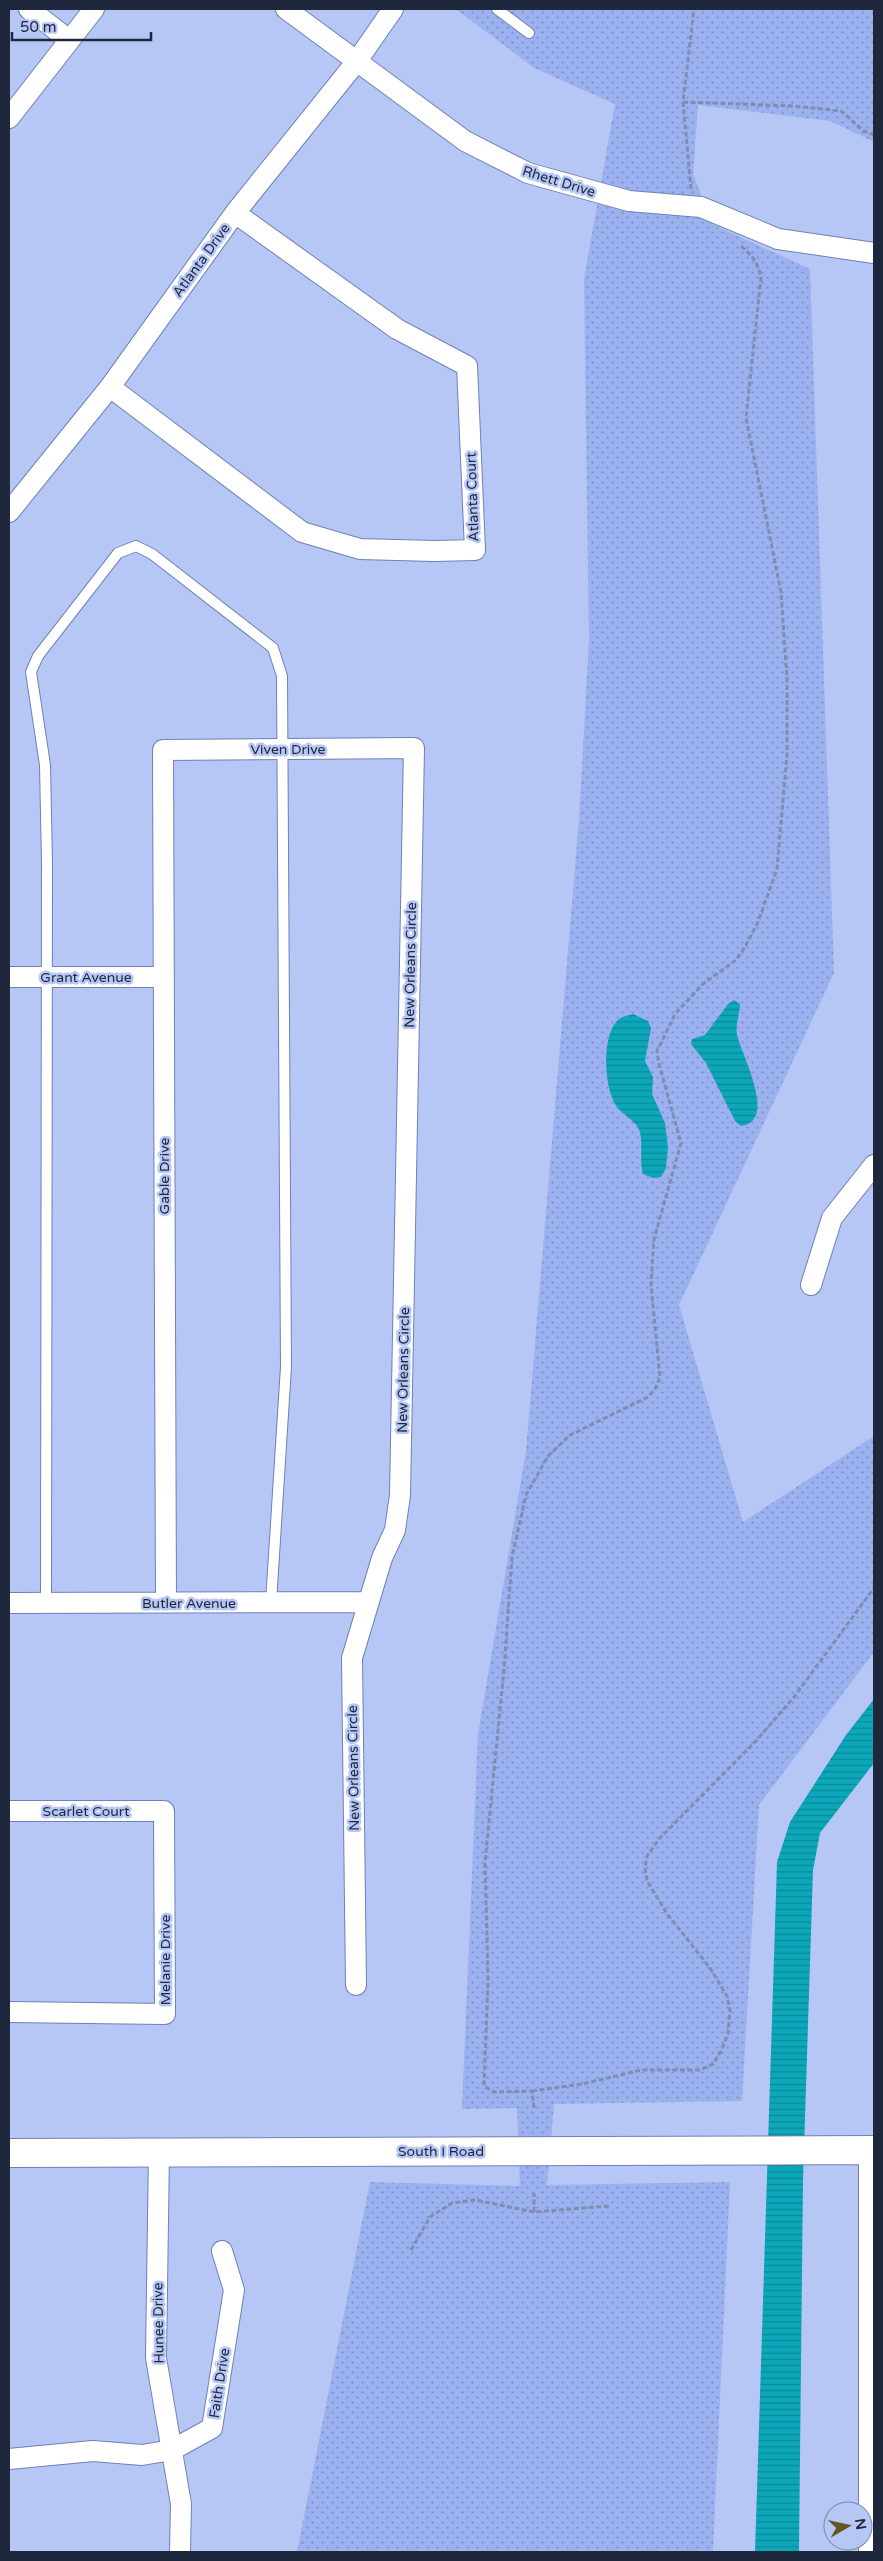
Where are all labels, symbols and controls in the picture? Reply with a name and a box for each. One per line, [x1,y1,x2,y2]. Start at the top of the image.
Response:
scale bar [12,10,151,42]
text: 50 m [20,18,57,36]
street label: Rhett Drive [520,162,597,201]
street label: Atlanta Drive [169,220,234,300]
street label: Atlanta Court [462,451,483,542]
street label: Viven Drive [251,741,326,758]
street label: New Orleans Circle [401,902,420,1028]
street label: Grant Avenue [40,969,132,986]
street label: Gable Drive [156,1138,173,1214]
street label: New Orleans Circle [394,1307,413,1433]
street label: Butler Avenue [142,1595,236,1612]
street label: New Orleans Circle [344,1705,363,1831]
street label: Scarlet Court [43,1803,130,1820]
street label: Melanie Drive [157,1915,174,2005]
street label: South I Road [398,2143,484,2160]
street label: Hunee Drive [149,2282,168,2364]
street label: Faith Drive [206,2347,233,2419]
north arrow [823,2501,873,2551]
text: N [851,2517,870,2531]

